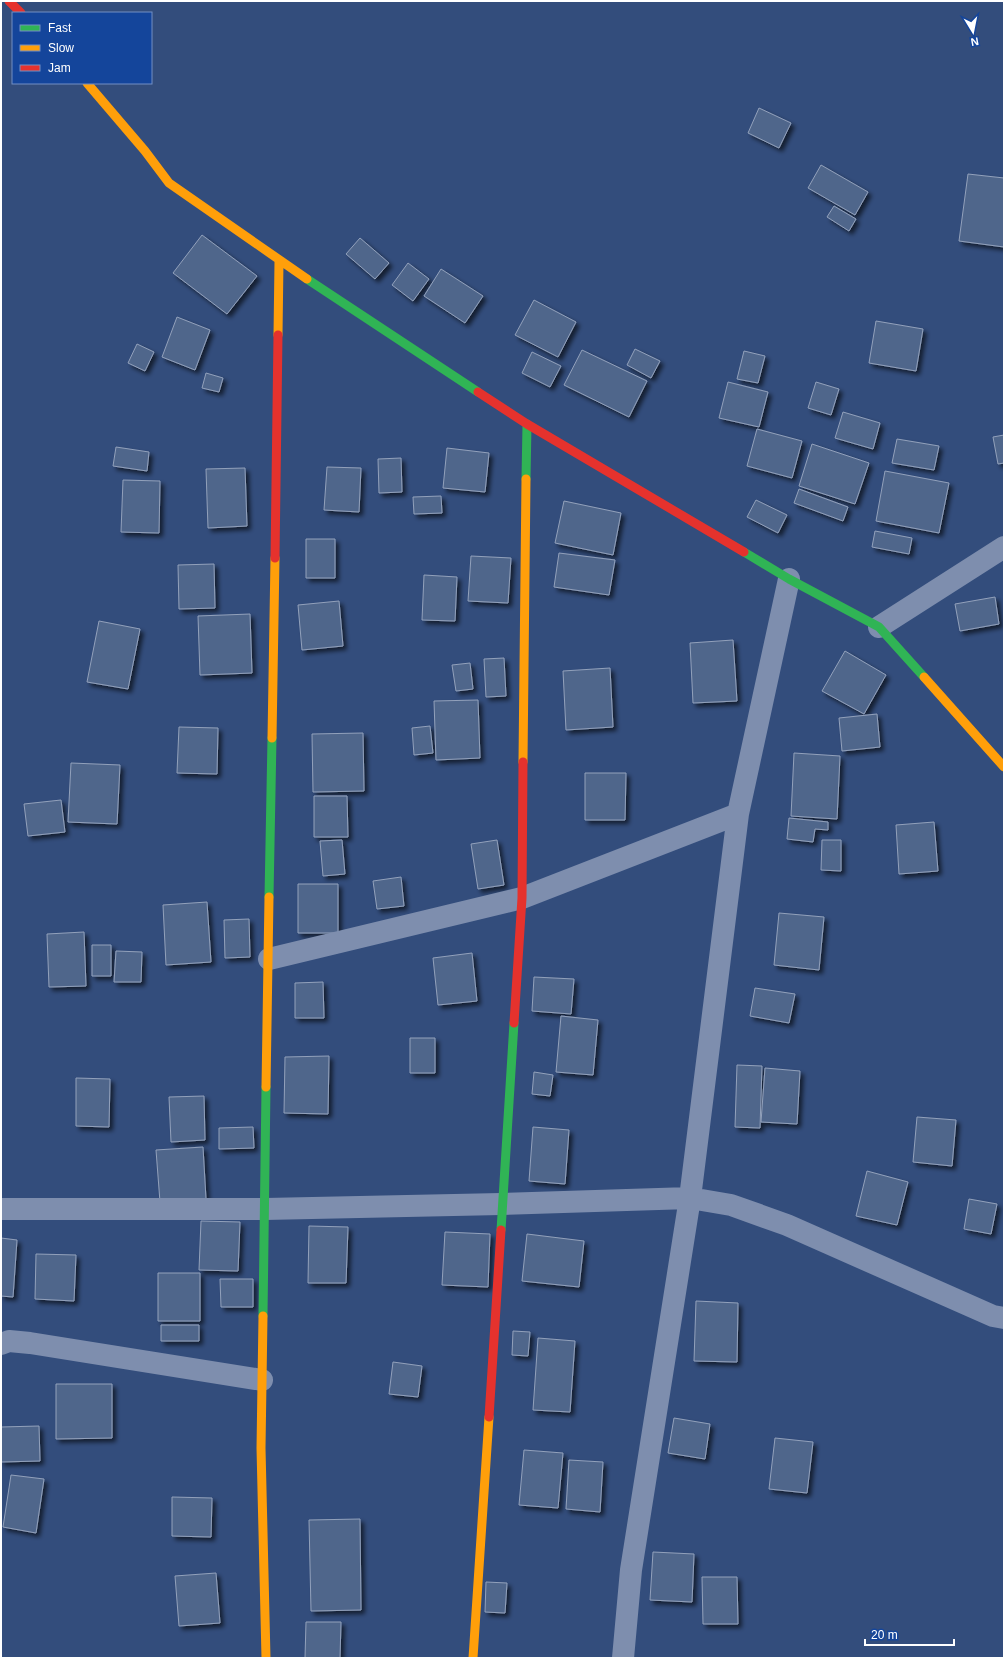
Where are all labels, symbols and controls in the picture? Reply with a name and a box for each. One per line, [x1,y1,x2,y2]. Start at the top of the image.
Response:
legend [12,12,152,84]
north arrow [953,12,993,52]
text: Fast [48,21,72,35]
text: N [970,35,980,48]
text: Slow [48,41,74,55]
text: Jam [48,61,71,75]
scale bar [865,1621,954,1647]
text: 20 m [871,1628,898,1642]

